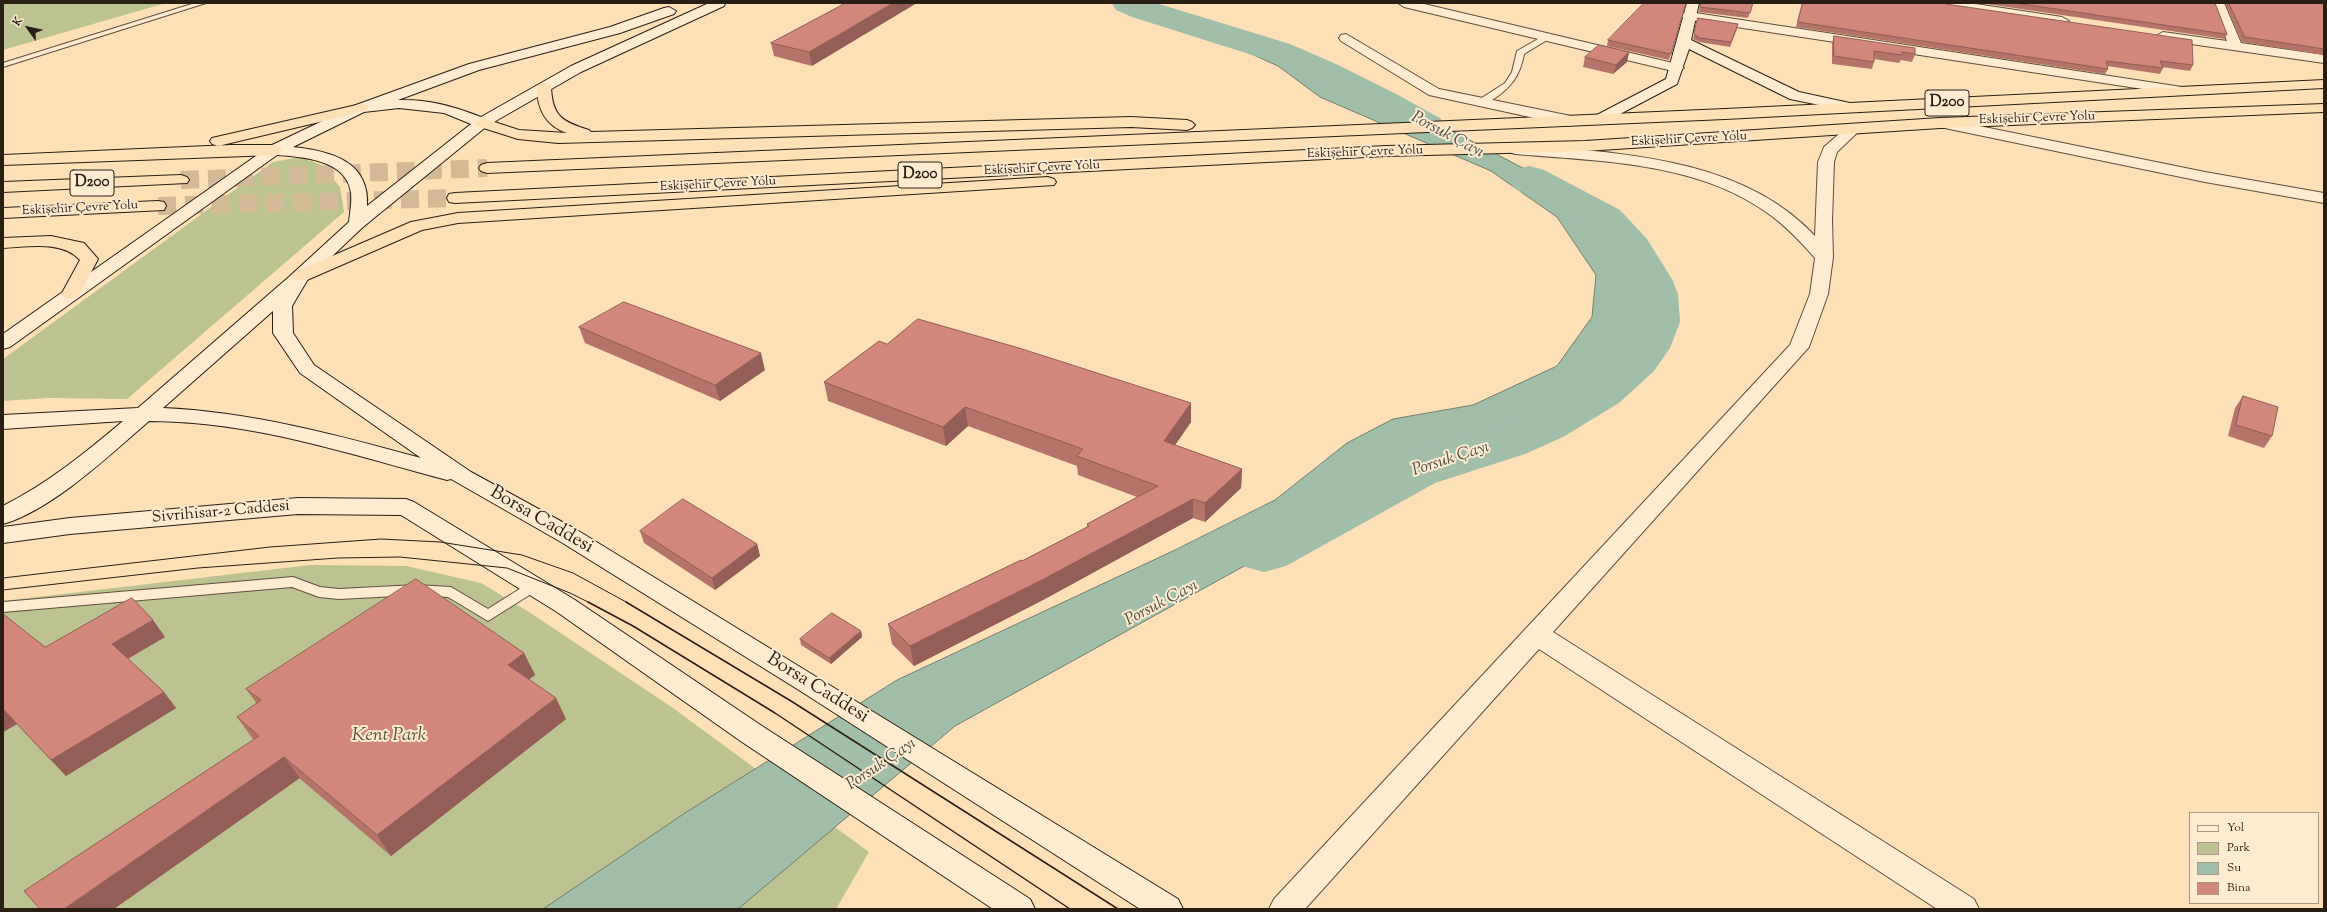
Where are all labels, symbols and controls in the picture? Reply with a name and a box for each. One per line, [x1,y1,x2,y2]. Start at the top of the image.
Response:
north arrow [8,8,48,48]
text: K [9,14,27,29]
road number: D200 [1925,90,1969,116]
water label: Porsuk Çayı [1407,108,1487,164]
street label: Eskişehir Çevre Yolu [1979,109,2095,129]
street label: Eskişehir Çevre Yolu [1631,129,1747,151]
street label: Eskişehir Çevre Yolu [1307,143,1423,163]
street label: Eskişehir Çevre Yolu [984,158,1100,180]
road number: D200 [898,162,942,188]
road number: D200 [70,170,114,196]
street label: Eskişehir Çevre Yolu [660,174,776,196]
street label: Eskişehir Çevre Yolu [22,198,138,220]
water label: Porsuk Çayı [1410,438,1492,482]
street label: Borsa Caddesi [485,482,597,560]
street label: Sivrihisar-2 Caddesi [151,497,291,529]
water label: Porsuk Çayı [1122,576,1202,632]
street label: Borsa Caddesi [762,649,872,729]
park label: Kent Park [352,726,426,748]
water label: Porsuk Çayı [843,734,921,796]
legend [2189,812,2319,904]
text: Yol [2227,819,2244,837]
text: Park [2227,839,2250,857]
text: Su [2227,859,2241,877]
text: Bina [2227,879,2251,897]

